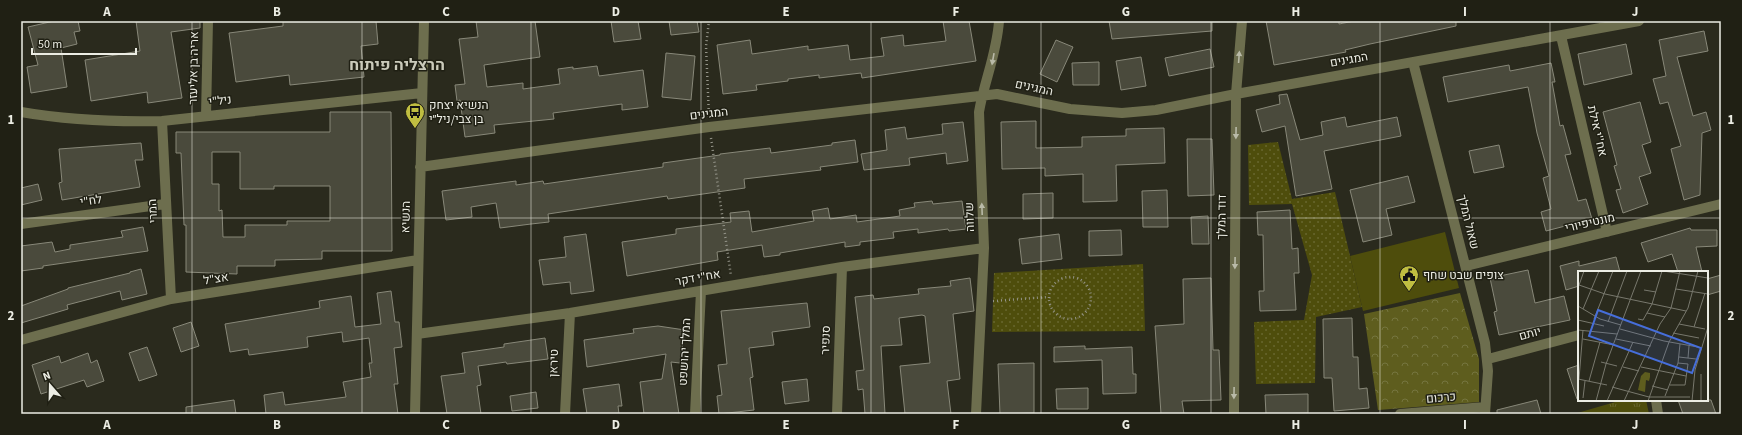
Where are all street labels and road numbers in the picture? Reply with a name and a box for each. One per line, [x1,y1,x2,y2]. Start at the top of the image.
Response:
street label: אריה בן אליעזר [185,31,203,105]
street label: המגינים [1329,48,1369,72]
street label: המגינים [1013,76,1055,100]
street label: ניל"י [208,91,232,111]
street label: המגינים [689,103,729,125]
street label: אח''י אילת [1583,104,1611,159]
street label: לח"י [79,191,103,211]
street label: שאול המלך [1453,193,1483,251]
street label: דוד המלך [1213,194,1231,240]
street label: המרי [144,198,162,224]
street label: הנשיא [397,201,415,233]
street label: שלווה [961,202,979,232]
street label: מונטיפיורי [1563,209,1617,237]
street label: אח"י דקר [674,266,722,290]
street label: אצ"ל [202,269,230,289]
street label: המלך יהושפט [675,318,695,386]
street label: יותם [1517,323,1543,345]
street label: סנפיר [817,325,835,355]
street label: טיראן [545,349,563,377]
street label: כרכום [1425,388,1457,408]

